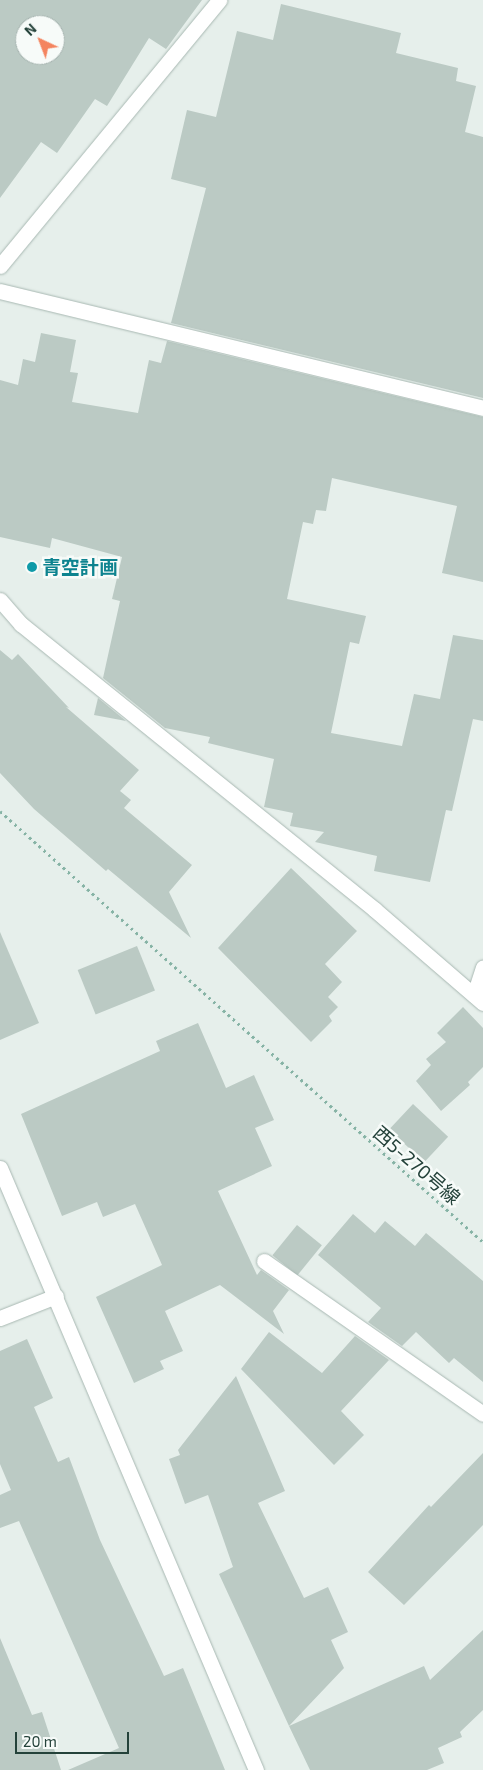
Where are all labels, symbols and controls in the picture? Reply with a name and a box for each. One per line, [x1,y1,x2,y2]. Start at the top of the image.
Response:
north arrow [15,15,65,65]
text: N [21,20,40,39]
place label: 青空計画 [42,556,118,578]
marker: 青空計画 [26,561,38,573]
street label: 西5-270号線 [369,1121,465,1209]
scale bar [18,1722,131,1754]
text: 20 m [23,1732,57,1750]

